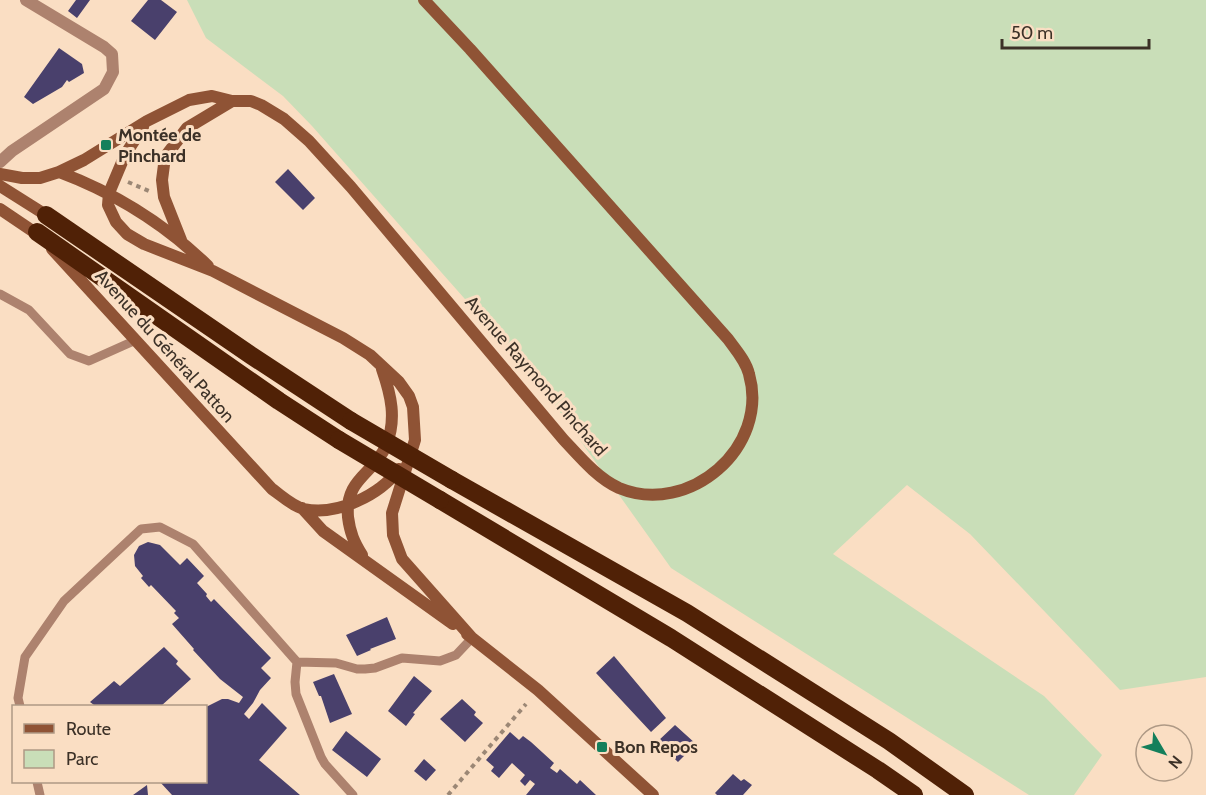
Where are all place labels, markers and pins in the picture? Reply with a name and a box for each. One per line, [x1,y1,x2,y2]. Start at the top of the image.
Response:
place label: Montée de Pinchard [118,124,201,167]
marker: Montée de Pinchard [99,138,113,152]
place label: Bon Repos [614,736,698,758]
marker: Bon Repos [595,740,609,754]

